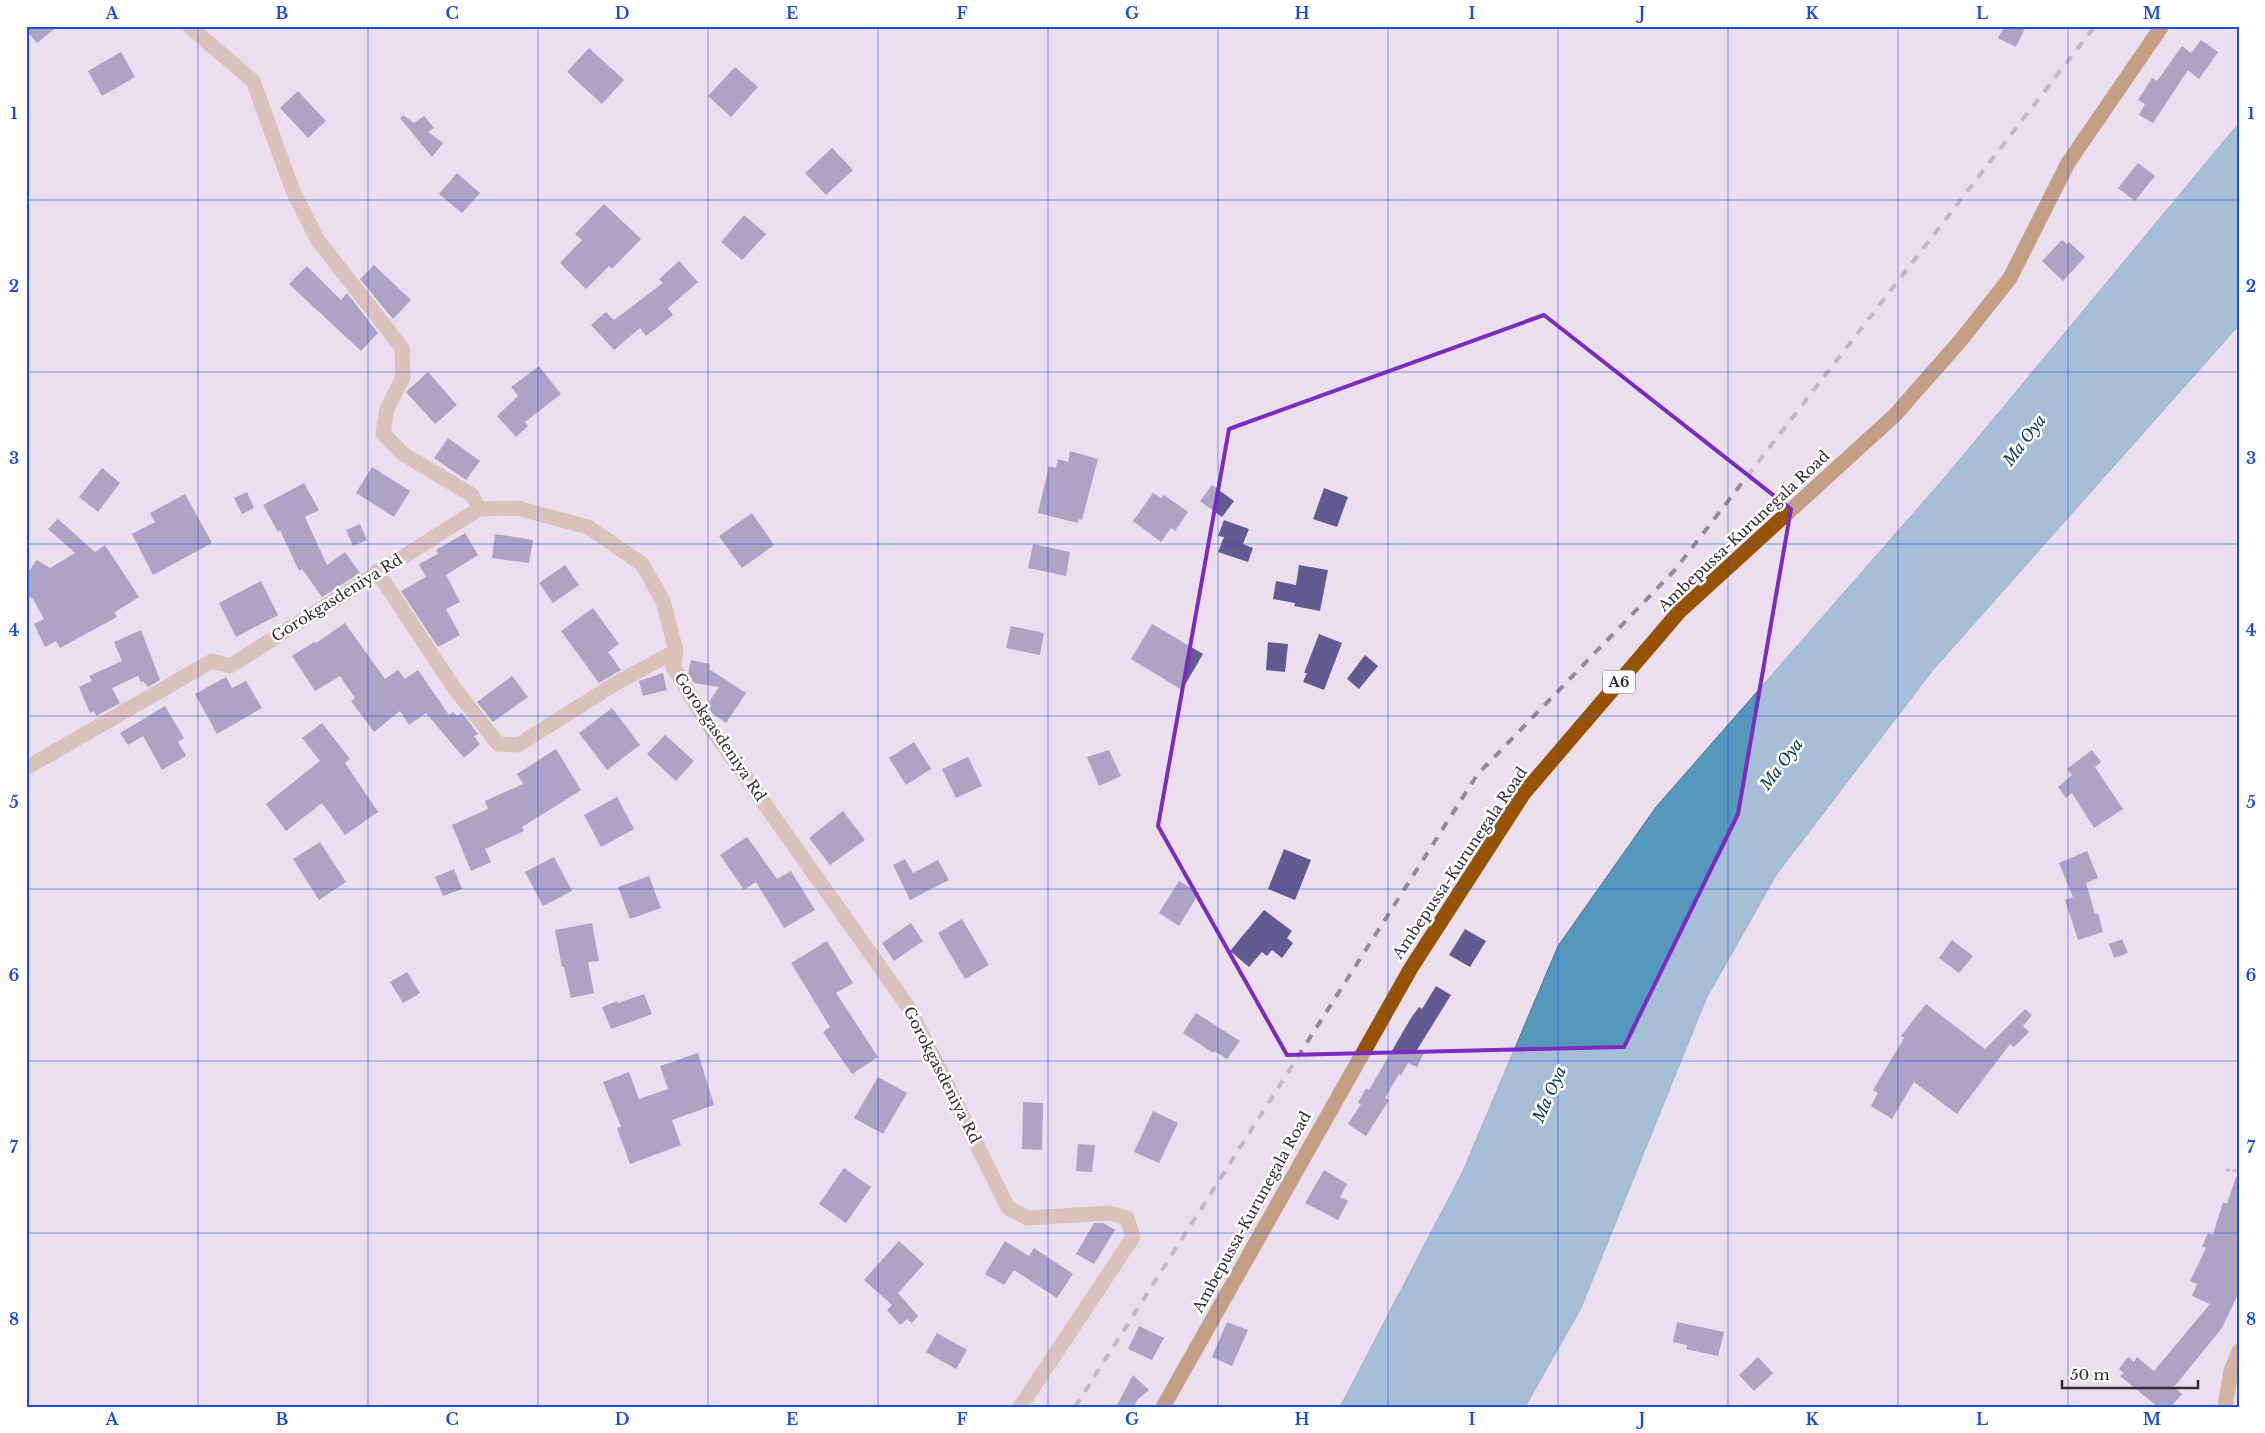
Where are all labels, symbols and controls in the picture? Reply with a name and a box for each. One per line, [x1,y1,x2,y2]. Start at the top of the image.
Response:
text: A [105,3,120,23]
text: B [276,3,289,23]
text: C [445,3,459,23]
text: D [615,3,629,23]
text: E [786,3,798,23]
text: F [956,3,968,23]
text: G [1125,3,1139,23]
text: H [1294,3,1310,23]
text: I [1469,3,1476,23]
text: J [1636,3,1645,23]
text: K [1805,3,1819,23]
text: L [1976,3,1988,23]
text: M [2143,3,2161,23]
text: 1 [11,103,18,123]
text: 1 [2248,103,2255,123]
text: 2 [9,276,19,296]
text: 2 [2246,276,2256,296]
water label: Ma Oya [1998,410,2050,470]
street label: Ambepussa-Kurunegala Road [1653,446,1833,616]
text: 3 [9,448,19,468]
text: 3 [2246,448,2256,468]
street label: Gorokgasdeniya Rd [268,550,406,646]
text: 4 [9,620,19,640]
text: 4 [2246,620,2256,640]
street label: Gorokgasdeniya Rd [670,669,770,805]
road number: A6 [1603,670,1635,694]
water label: Ma Oya [1755,734,1807,794]
street label: Ambepussa-Kurunegala Road [1388,763,1531,963]
text: 5 [9,792,19,812]
text: 5 [2246,792,2256,812]
text: 6 [9,965,20,985]
text: 6 [2246,965,2257,985]
street label: Gorokgasdeniya Rd [900,1003,985,1146]
water label: Ma Oya [1527,1063,1570,1126]
street label: Ambepussa-Kurunegala Road [1188,1108,1315,1317]
text: 7 [10,1137,19,1157]
text: 7 [2247,1137,2256,1157]
text: 8 [9,1309,19,1329]
text: 8 [2246,1309,2256,1329]
scale bar [2062,1358,2199,1390]
text: 50 m [2070,1365,2110,1384]
text: A [105,1409,120,1429]
text: B [276,1409,289,1429]
text: C [445,1409,459,1429]
text: D [615,1409,629,1429]
text: E [786,1409,798,1429]
text: F [956,1409,968,1429]
text: G [1125,1409,1139,1429]
text: H [1294,1409,1310,1429]
text: I [1469,1409,1476,1429]
text: J [1636,1409,1645,1429]
text: K [1805,1409,1819,1429]
text: L [1976,1409,1988,1429]
text: M [2143,1409,2161,1429]

